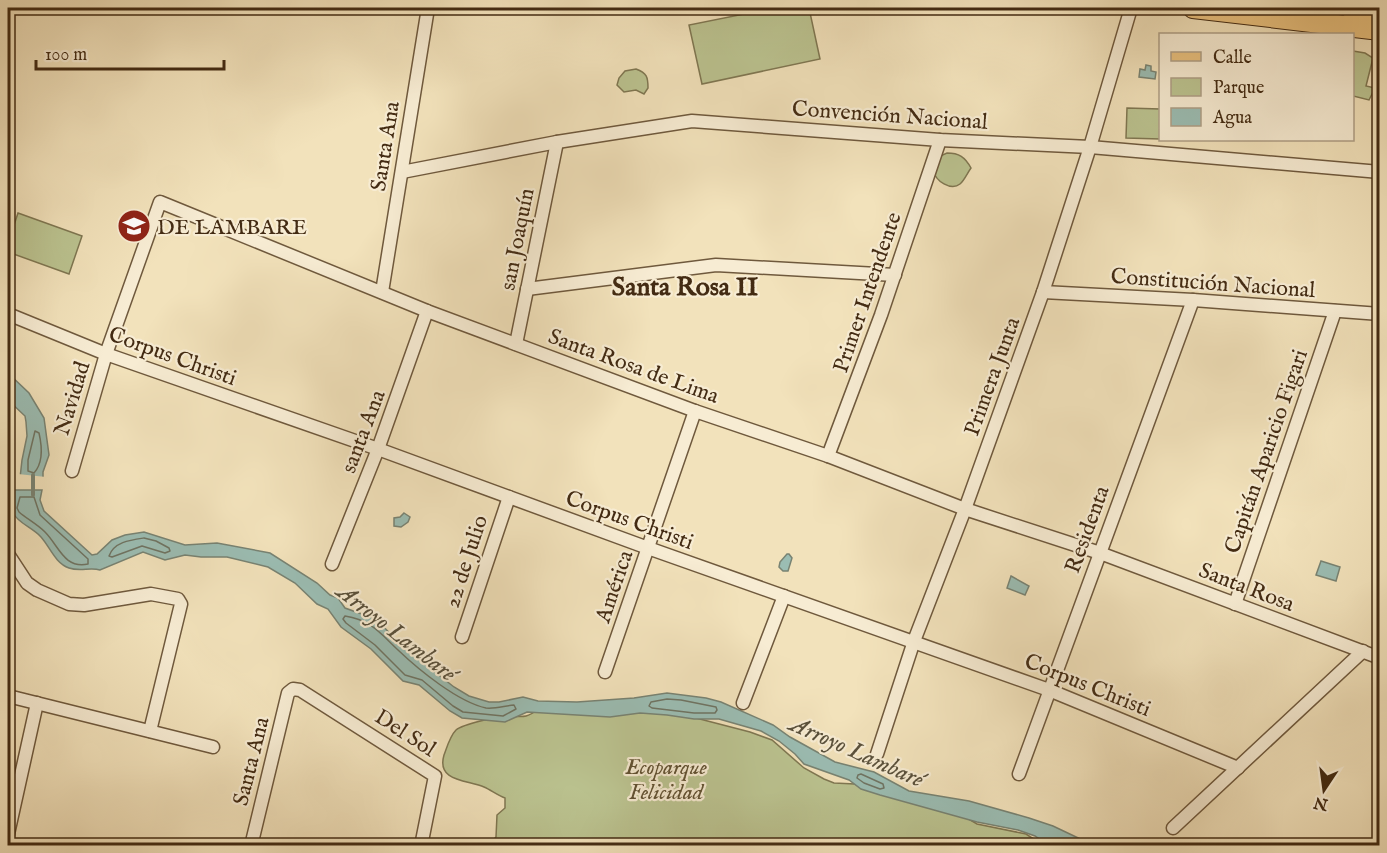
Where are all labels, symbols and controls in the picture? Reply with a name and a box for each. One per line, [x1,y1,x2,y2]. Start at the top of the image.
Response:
scale bar [36,33,224,71]
legend [1159,33,1354,141]
text: 100 m [45,44,87,67]
text: Calle [1213,47,1252,70]
text: Parque [1213,77,1264,100]
street label: Convención Nacional [791,95,989,137]
street label: Santa Ana [365,99,407,193]
text: Agua [1212,107,1252,130]
street label: san Joaquín [494,186,542,293]
school or university icon: DE LAMBARE [116,208,152,244]
street label: Primer Intendente [827,209,909,377]
place label: DE LAMBARE [157,214,307,242]
street label: Constitución Nacional [1110,263,1316,305]
district label: Santa Rosa II [612,271,758,304]
street label: Primera Junta [958,313,1028,440]
street label: Corpus Christi [105,321,240,393]
street label: Santa Rosa de Lima [544,323,723,411]
street label: Capitán Aparicio Figari [1219,346,1315,557]
street label: Navidad [48,358,98,439]
street label: santa Ana [335,386,393,477]
street label: Residenta [1059,482,1117,577]
street label: Corpus Christi [562,485,697,557]
street label: 22 de Julio [439,512,495,611]
street label: América [589,546,640,627]
street label: Santa Rosa [1195,557,1298,619]
water label: Arroyo Lambaré [328,575,465,692]
street label: Corpus Christi [1020,648,1155,724]
street label: Del Sol [369,704,441,764]
water label: Arroyo Lambaré [782,708,932,797]
street label: Santa Ana [227,714,277,809]
park label: Ecoparque Felicidad [624,754,708,807]
north arrow [1294,760,1354,820]
text: N [1312,791,1331,814]

